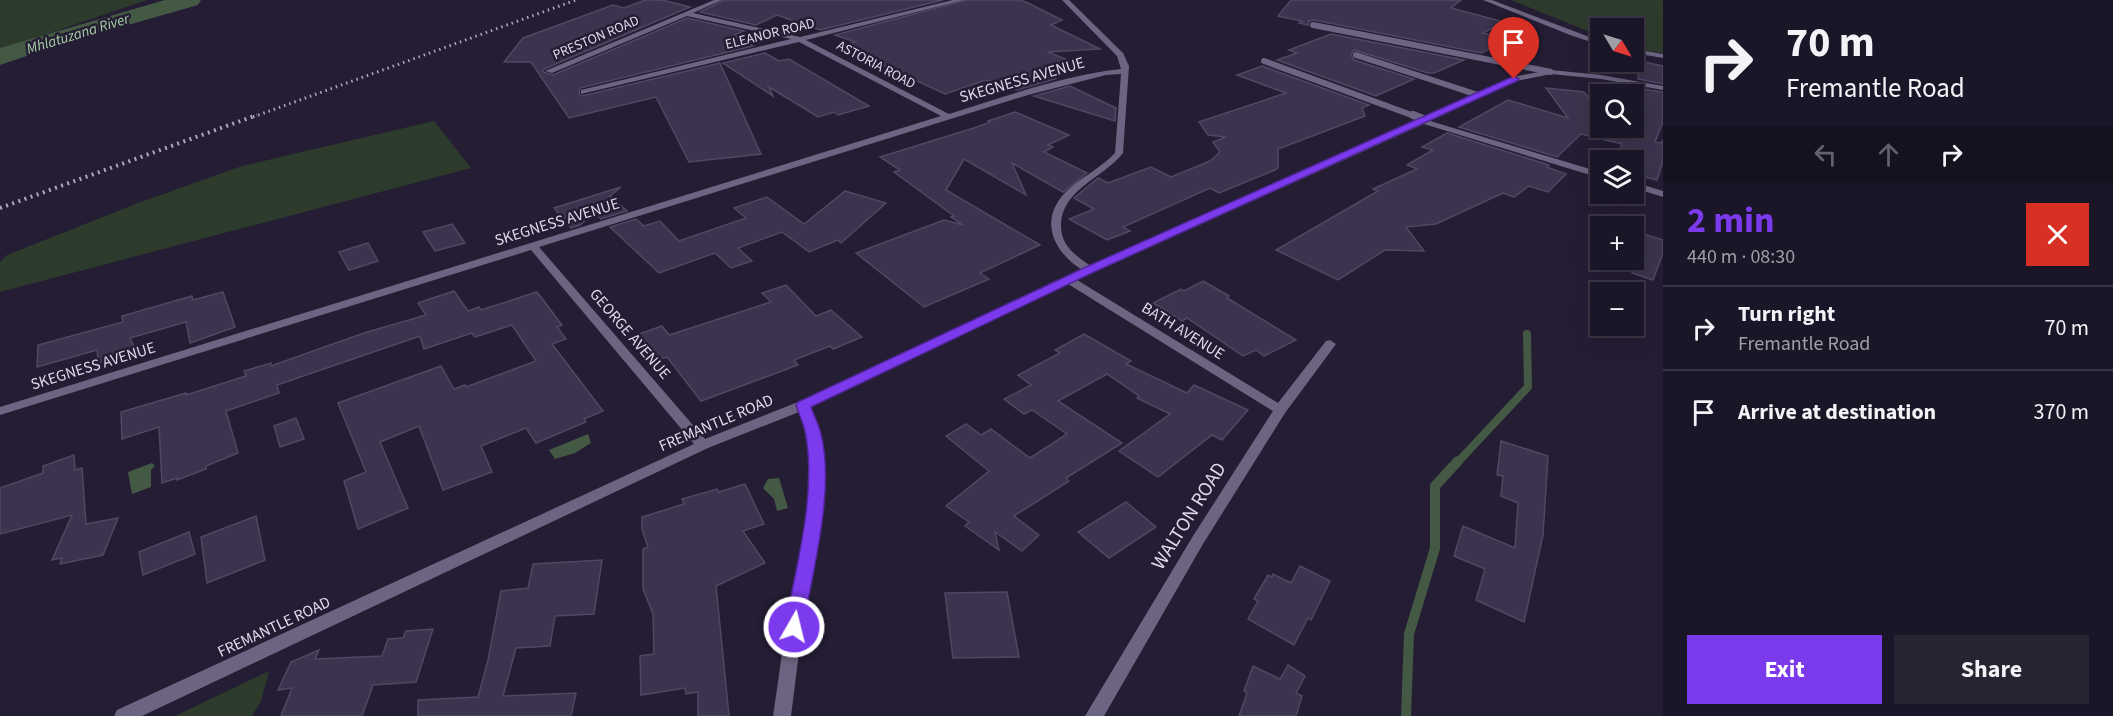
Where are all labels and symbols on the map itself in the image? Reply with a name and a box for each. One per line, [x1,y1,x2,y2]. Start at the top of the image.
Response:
water label: Mhlatuzana River [24,8,133,60]
street label: PRESTON ROAD [550,11,642,65]
street label: ELEANOR ROAD [723,13,817,55]
pin [1488,17,1539,79]
north arrow [1590,18,1644,72]
street label: ASTORIA ROAD [833,36,919,94]
street label: SKEGNESS AVENUE [957,52,1087,108]
street label: SKEGNESS AVENUE [492,193,622,251]
street label: GEORGE AVENUE [584,284,676,384]
street label: BATH AVENUE [1137,297,1229,365]
street label: SKEGNESS AVENUE [28,337,158,395]
street label: FREMANTLE ROAD [655,389,777,457]
street label: WALTON ROAD [1145,457,1233,575]
street label: FREMANTLE ROAD [214,591,334,663]
position arrow [762,595,826,659]

